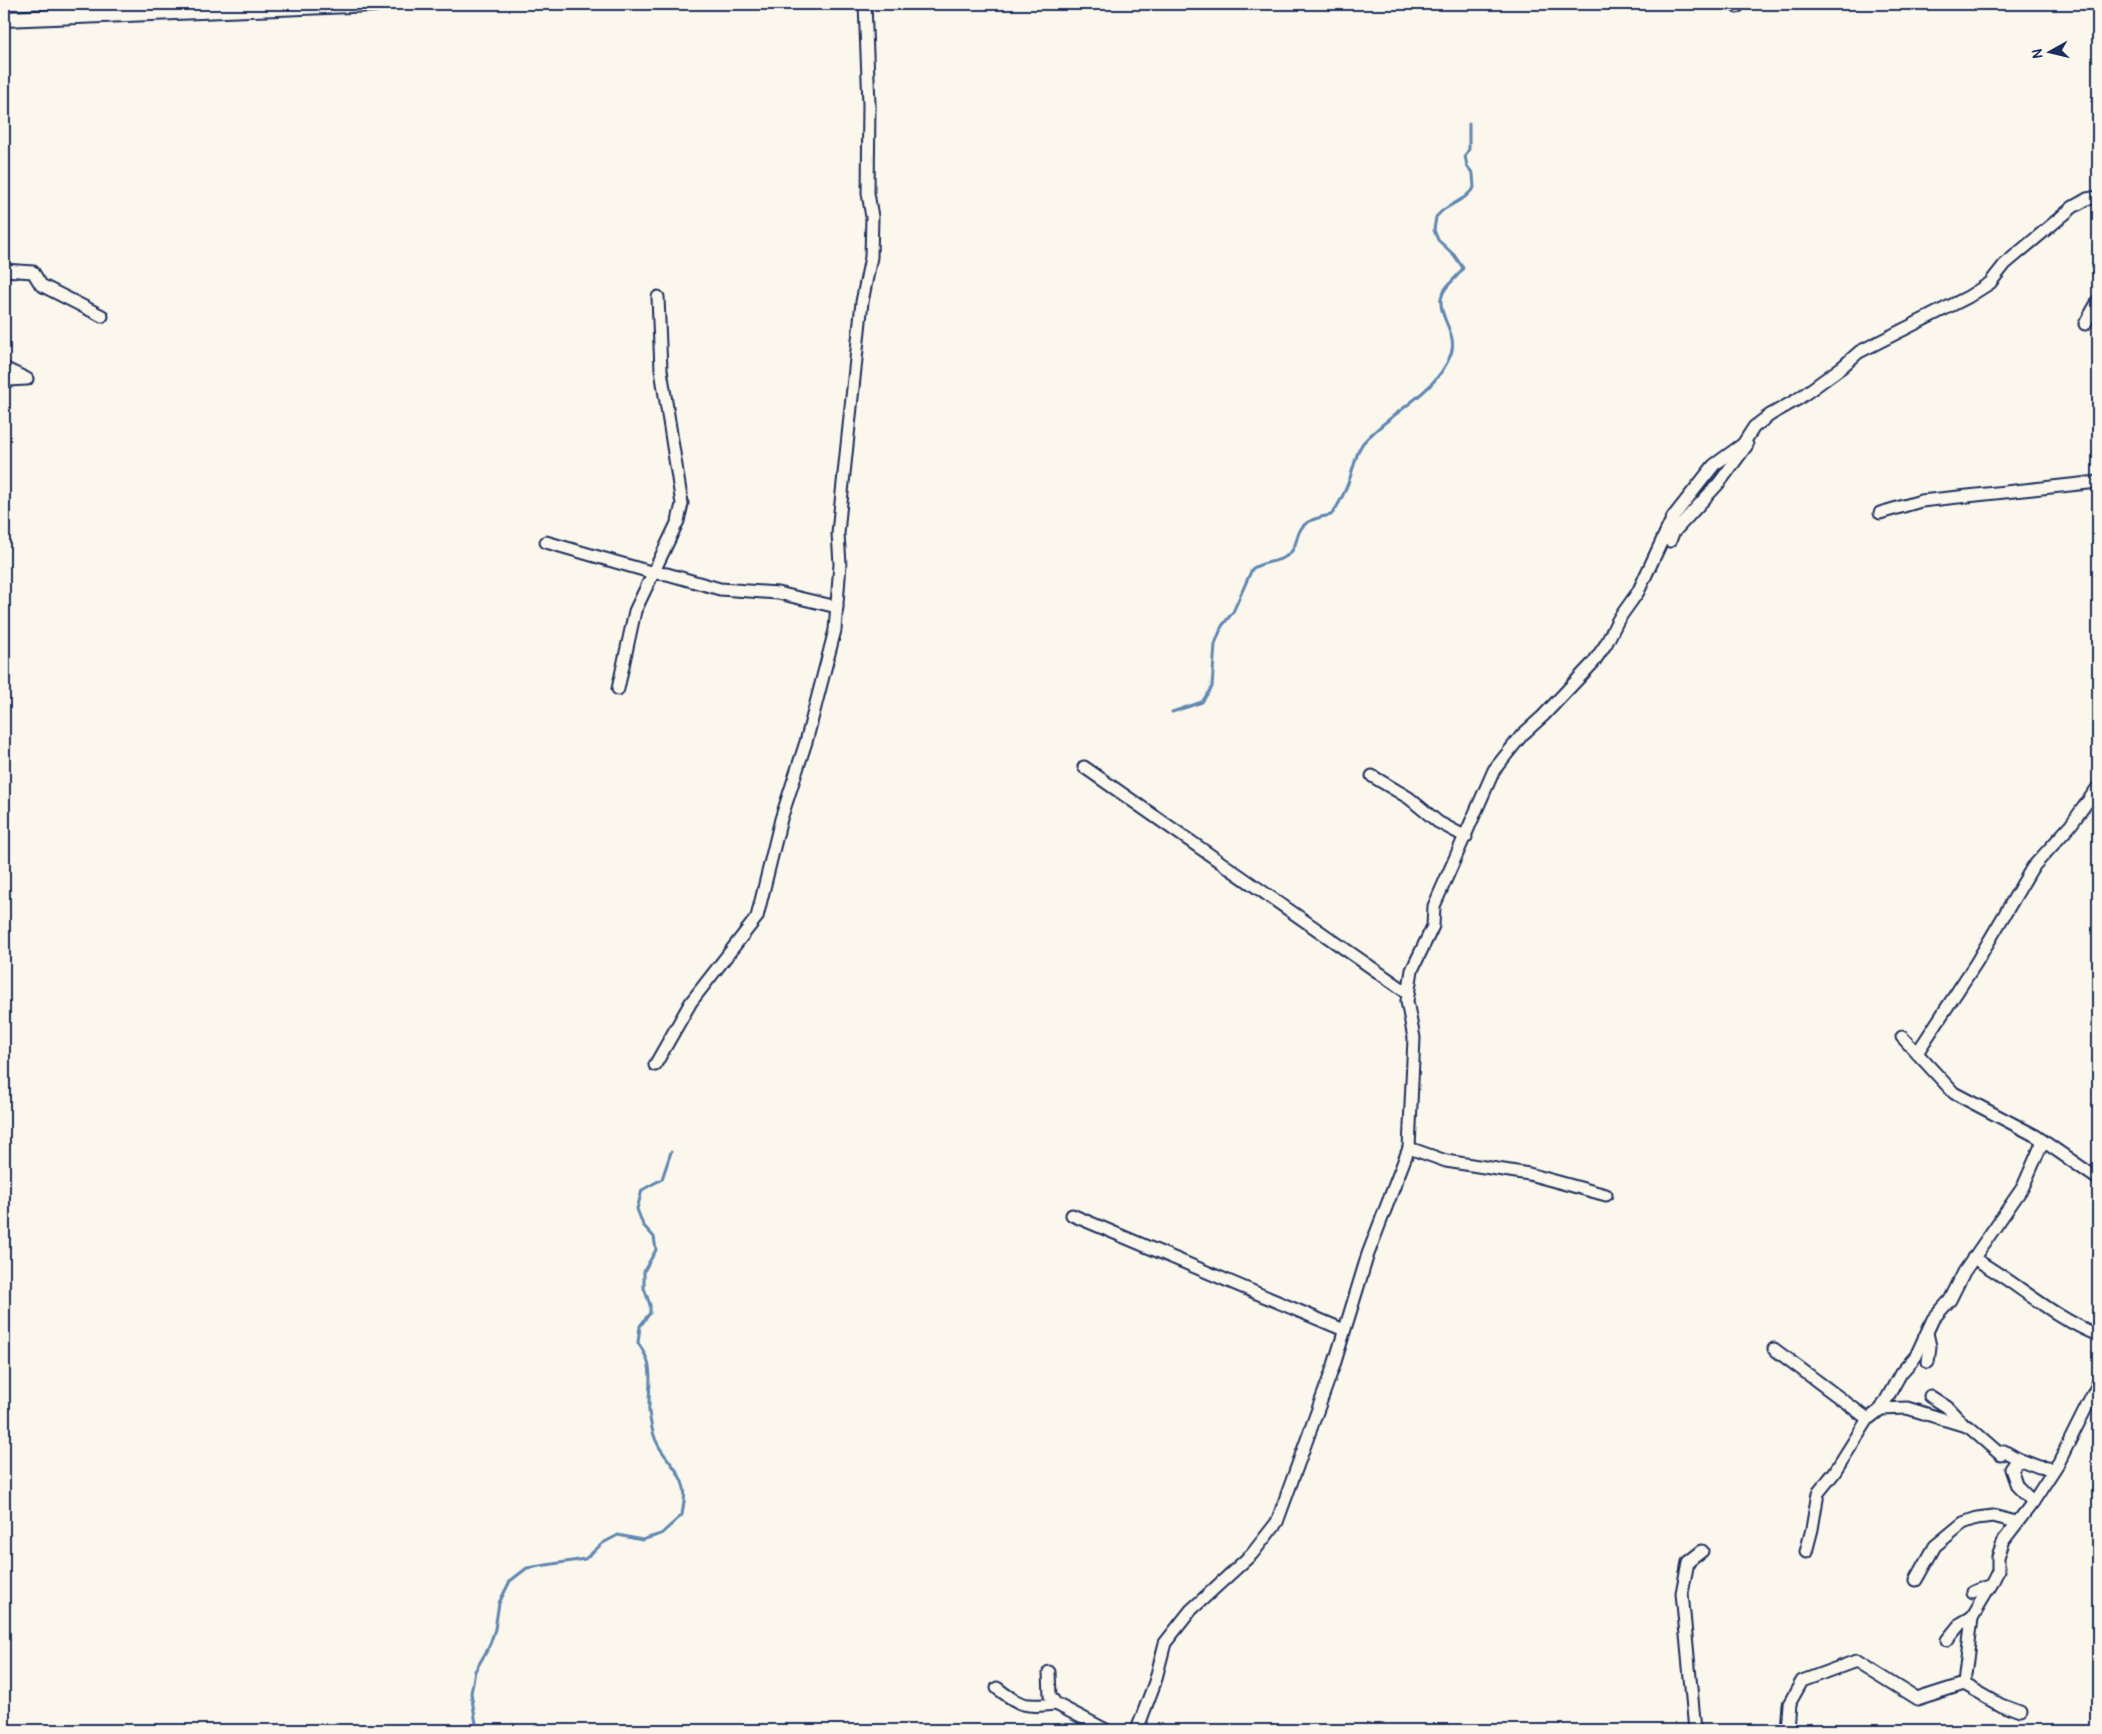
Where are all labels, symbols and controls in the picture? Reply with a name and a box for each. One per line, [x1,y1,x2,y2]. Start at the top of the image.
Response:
north arrow [2024,28,2074,78]
text: N [2029,48,2047,60]

